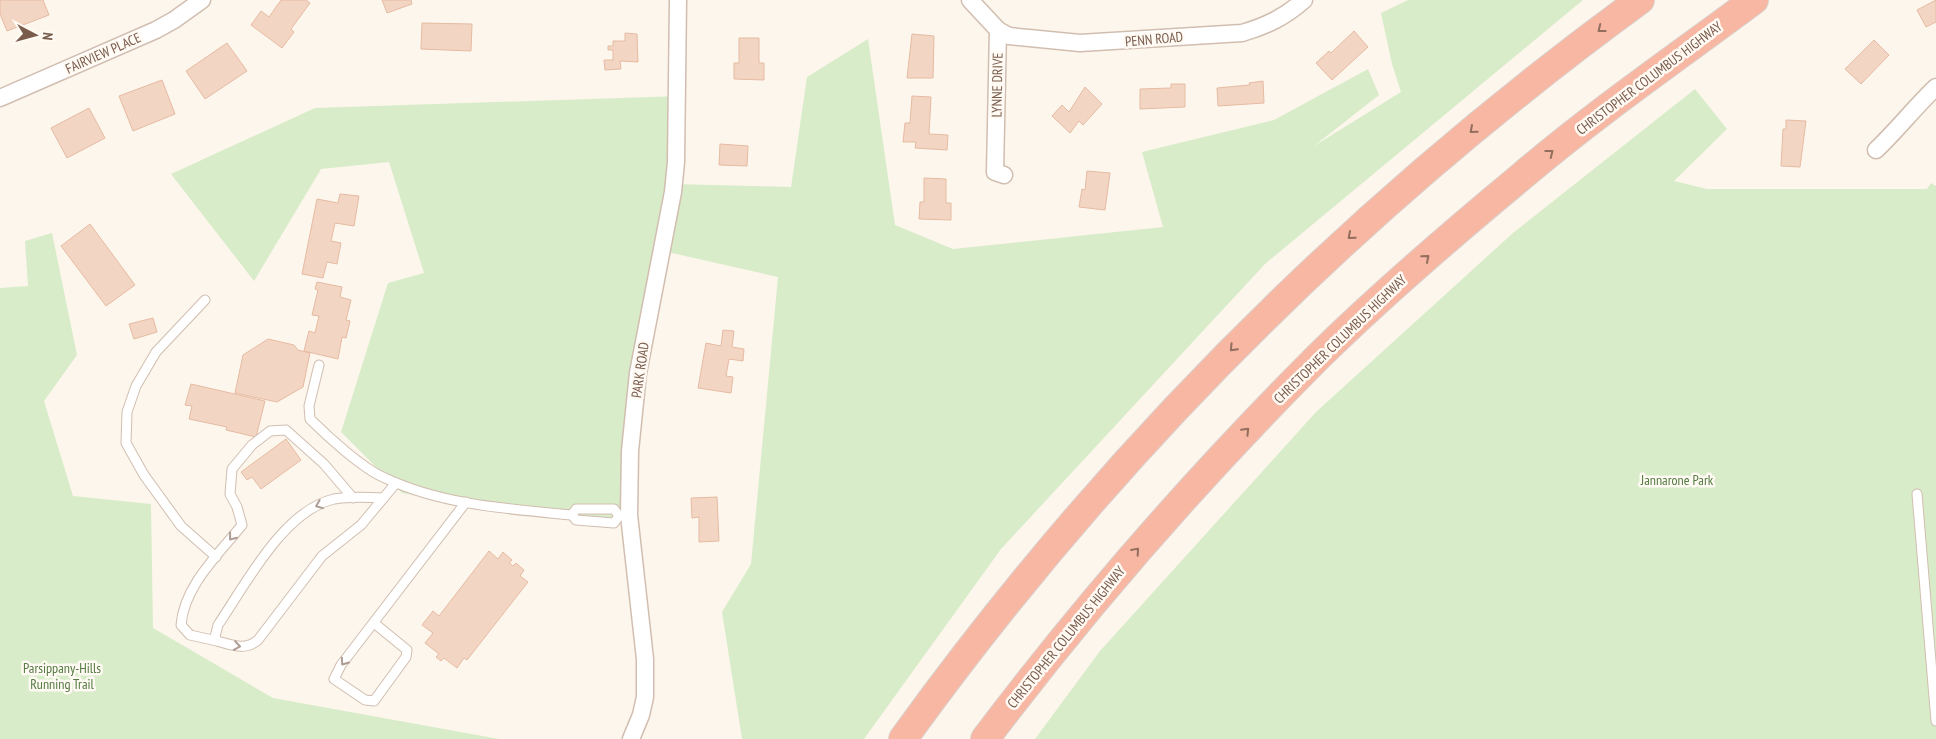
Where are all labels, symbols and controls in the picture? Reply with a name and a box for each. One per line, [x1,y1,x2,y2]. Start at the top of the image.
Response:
north arrow [10,10,60,60]
street label: CHRISTOPHER COLUMBUS HIGHWAY [1573,17,1726,139]
one-way arrow [1598,24,1607,32]
street label: FAIRVIEW PLACE [63,28,143,78]
street label: PENN ROAD [1124,28,1184,50]
text: N [39,32,57,41]
street label: LYNNE DRIVE [987,52,1007,118]
one-way arrow [1470,124,1479,133]
one-way arrow [1544,151,1553,159]
one-way arrow [1348,230,1357,239]
one-way arrow [1420,255,1429,264]
street label: CHRISTOPHER COLUMBUS HIGHWAY [1270,270,1411,407]
street label: PARK ROAD [627,341,653,399]
one-way arrow [1230,342,1239,351]
one-way arrow [1240,428,1249,437]
park label: Jannarone Park [1640,471,1714,489]
one-way arrow [315,499,324,510]
one-way arrow [230,531,238,540]
one-way arrow [1130,547,1139,556]
street label: CHRISTOPHER COLUMBUS HIGHWAY [1003,562,1129,712]
one-way arrow [233,640,242,650]
one-way arrow [341,656,350,665]
park label: Parsippany-Hills Running Trail [23,659,101,693]

